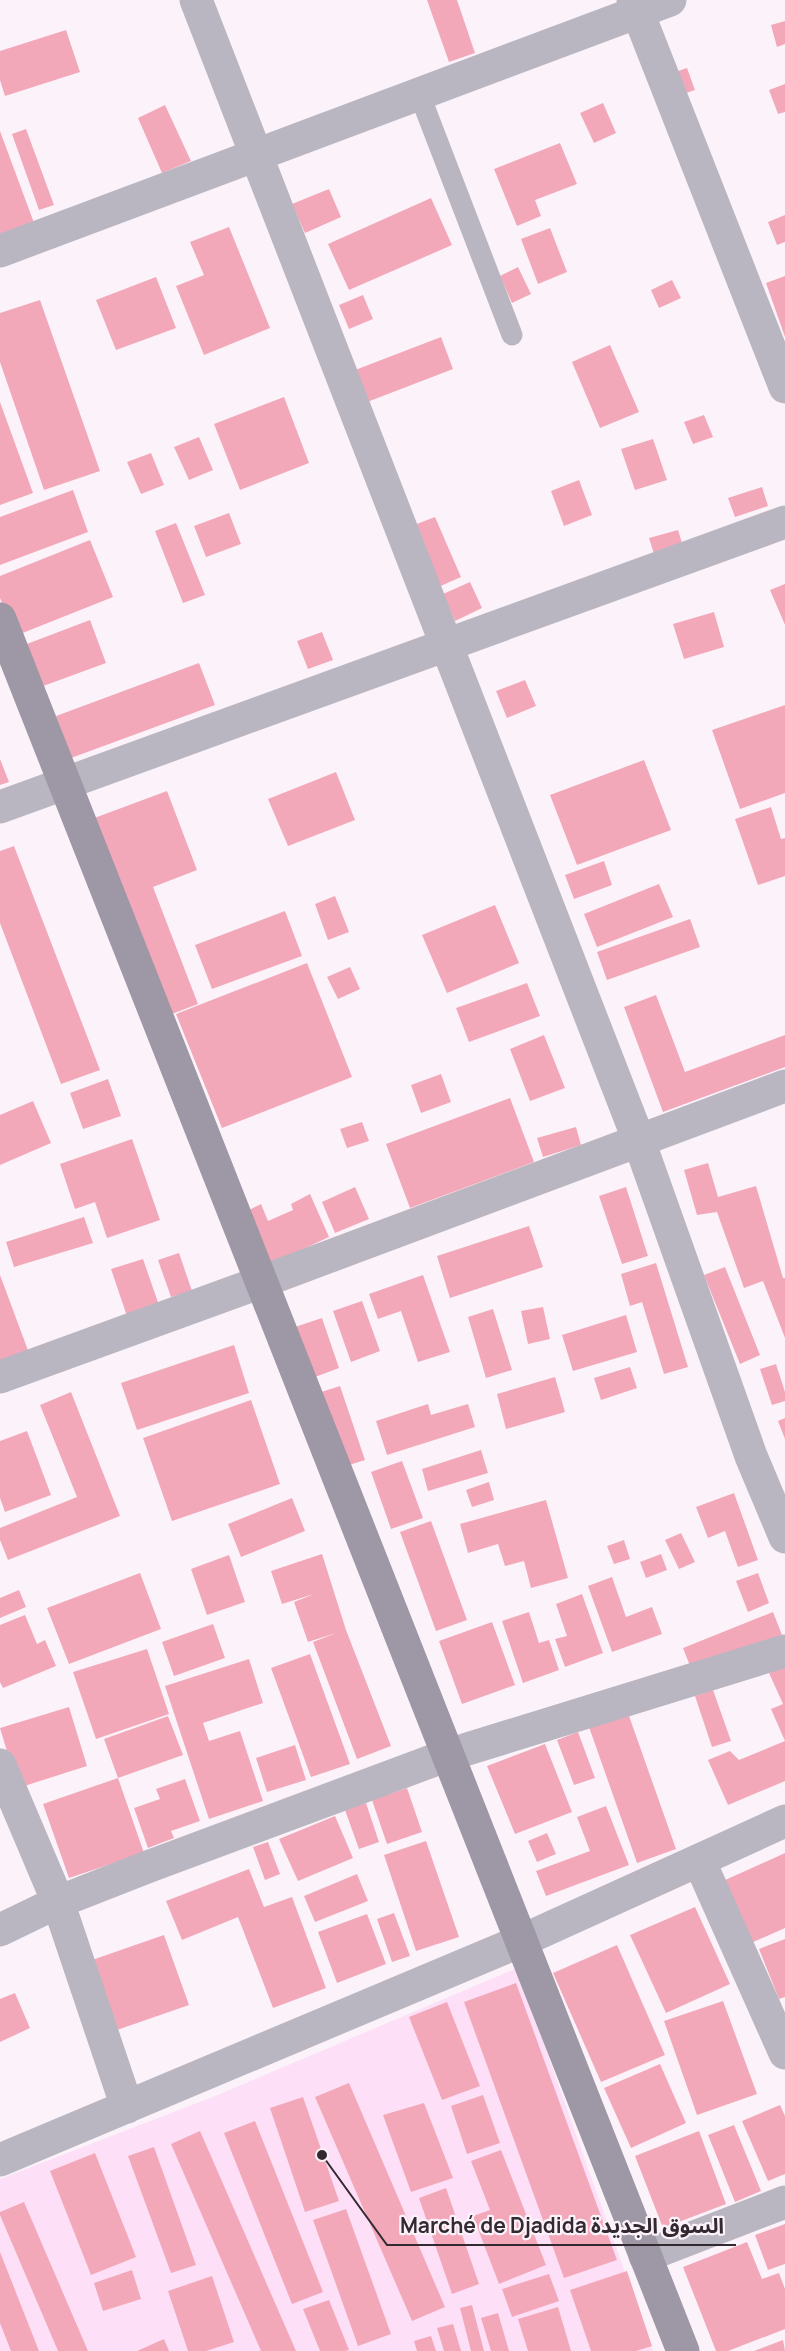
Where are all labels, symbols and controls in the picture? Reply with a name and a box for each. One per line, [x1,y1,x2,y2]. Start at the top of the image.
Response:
callout: Marché de Djadida السوق الجديدة [387,2206,736,2245]
text: Marché de Djadida السوق الجديدة [400,2211,724,2239]

